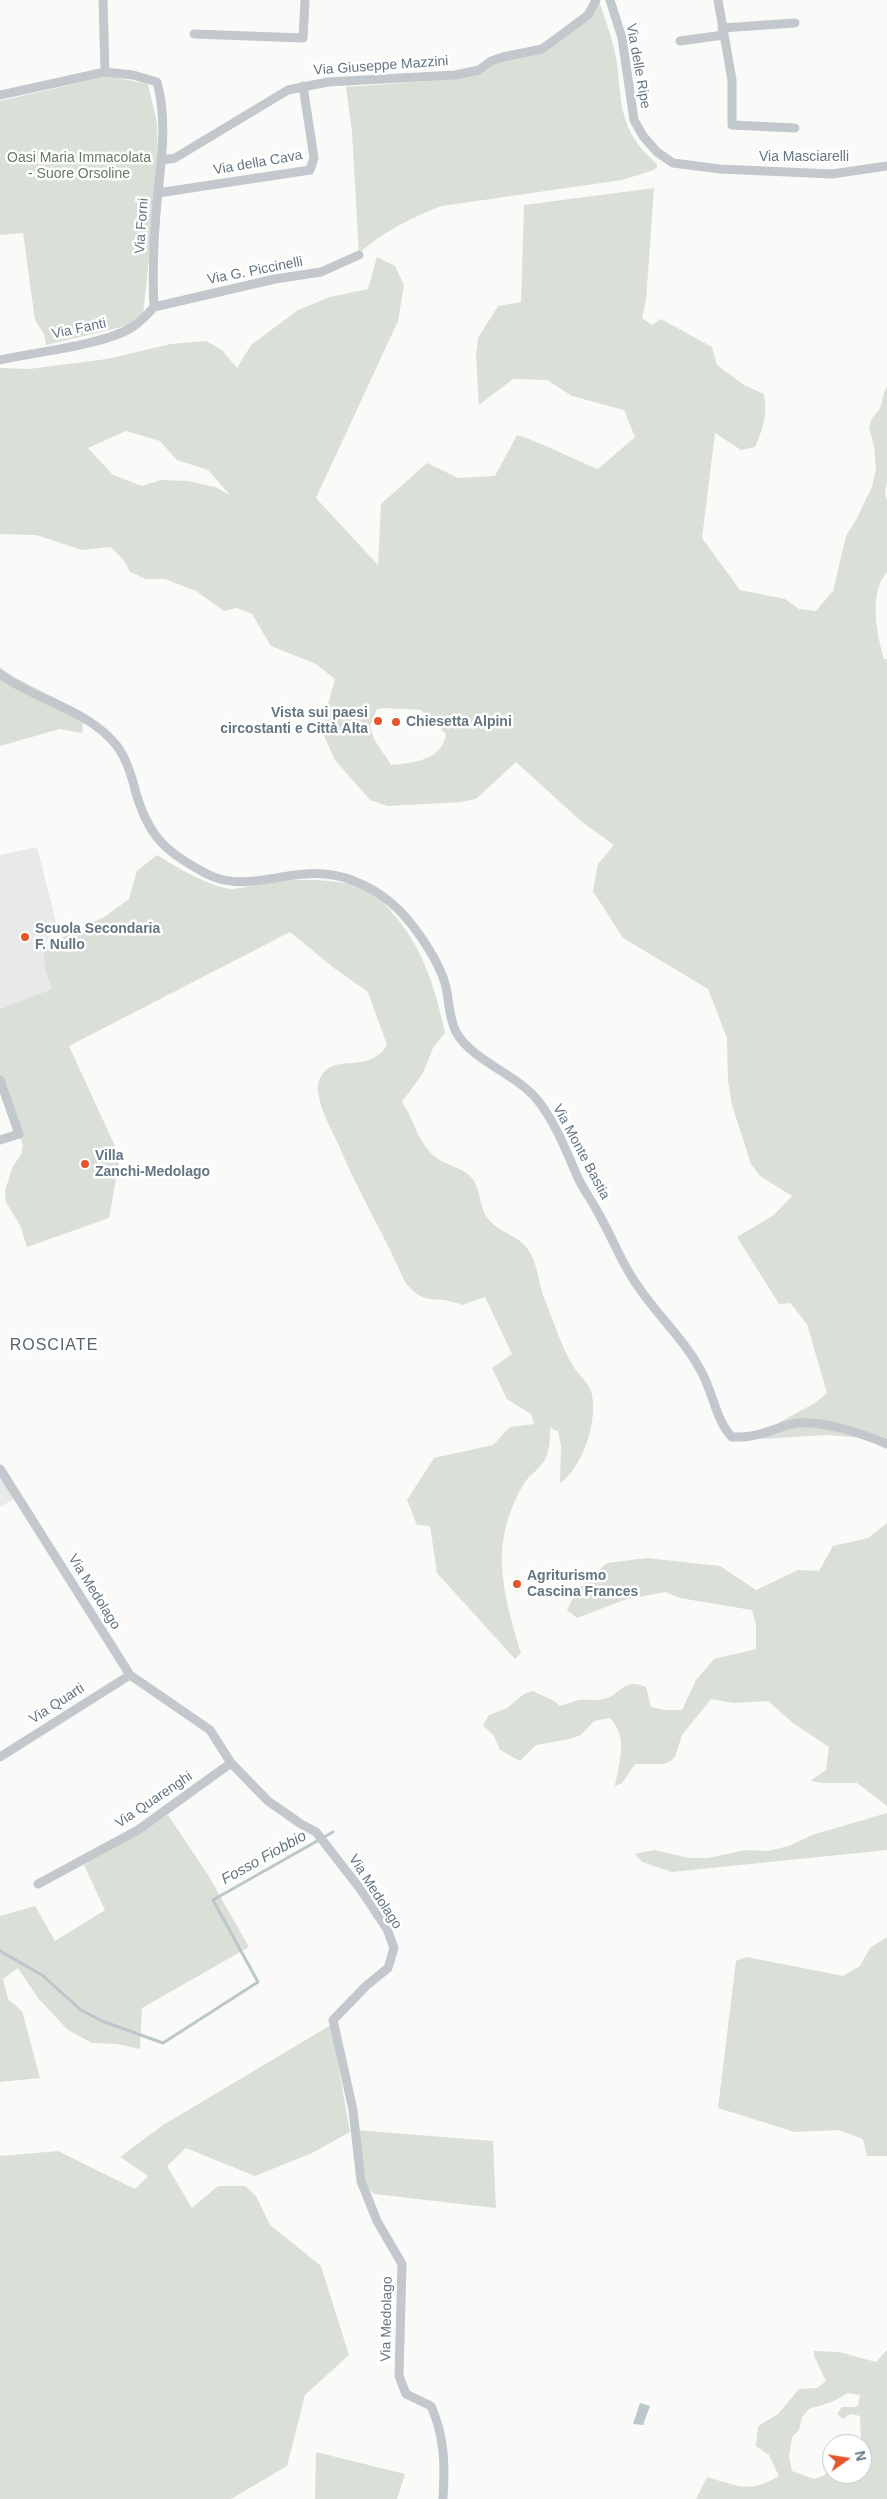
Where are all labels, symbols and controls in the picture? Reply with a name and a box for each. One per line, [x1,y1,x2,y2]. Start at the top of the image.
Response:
street label: Via delle Ripe [622,22,654,110]
street label: Via Giuseppe Mazzini [313,53,449,79]
street label: Via della Cava [212,147,304,179]
street label: Via Masciarelli [759,149,849,165]
park label: Oasi Maria Immacolata - Suore Orsoline [7,150,151,182]
street label: Via Forni [132,198,152,254]
street label: Via G. Piccinelli [206,253,304,289]
street label: Via Fanti [50,315,108,343]
place label: Vista sui paesi circostanti e Città Alta [220,705,368,738]
place label: Chiesetta Alpini [406,714,512,730]
marker: Vista sui paesi circostanti e Città Alta [372,715,384,727]
marker: Chiesetta Alpini [390,716,402,728]
place label: Scuola Secondaria F. Nullo [35,921,160,954]
marker: Scuola Secondaria F. Nullo [19,931,31,943]
street label: Via Monte Bastia [549,1101,613,1203]
place label: Villa Zanchi-Medolago [95,1148,210,1180]
marker: Villa Zanchi-Medolago [79,1158,91,1170]
district label: ROSCIATE [9,1336,99,1356]
street label: Via Medolago [64,1551,124,1633]
place label: Agriturismo Cascina Frances [527,1568,638,1600]
marker: Agriturismo Cascina Frances [511,1578,523,1590]
street label: Via Quarti [26,1680,88,1728]
street label: Via Quarenghi [112,1768,196,1832]
water label: Fosso Fiobbio [218,1827,310,1889]
street label: Via Medolago [345,1852,405,1932]
street label: Via Medolago [378,2276,396,2362]
north arrow [822,2434,872,2484]
text: N [852,2449,870,2463]

